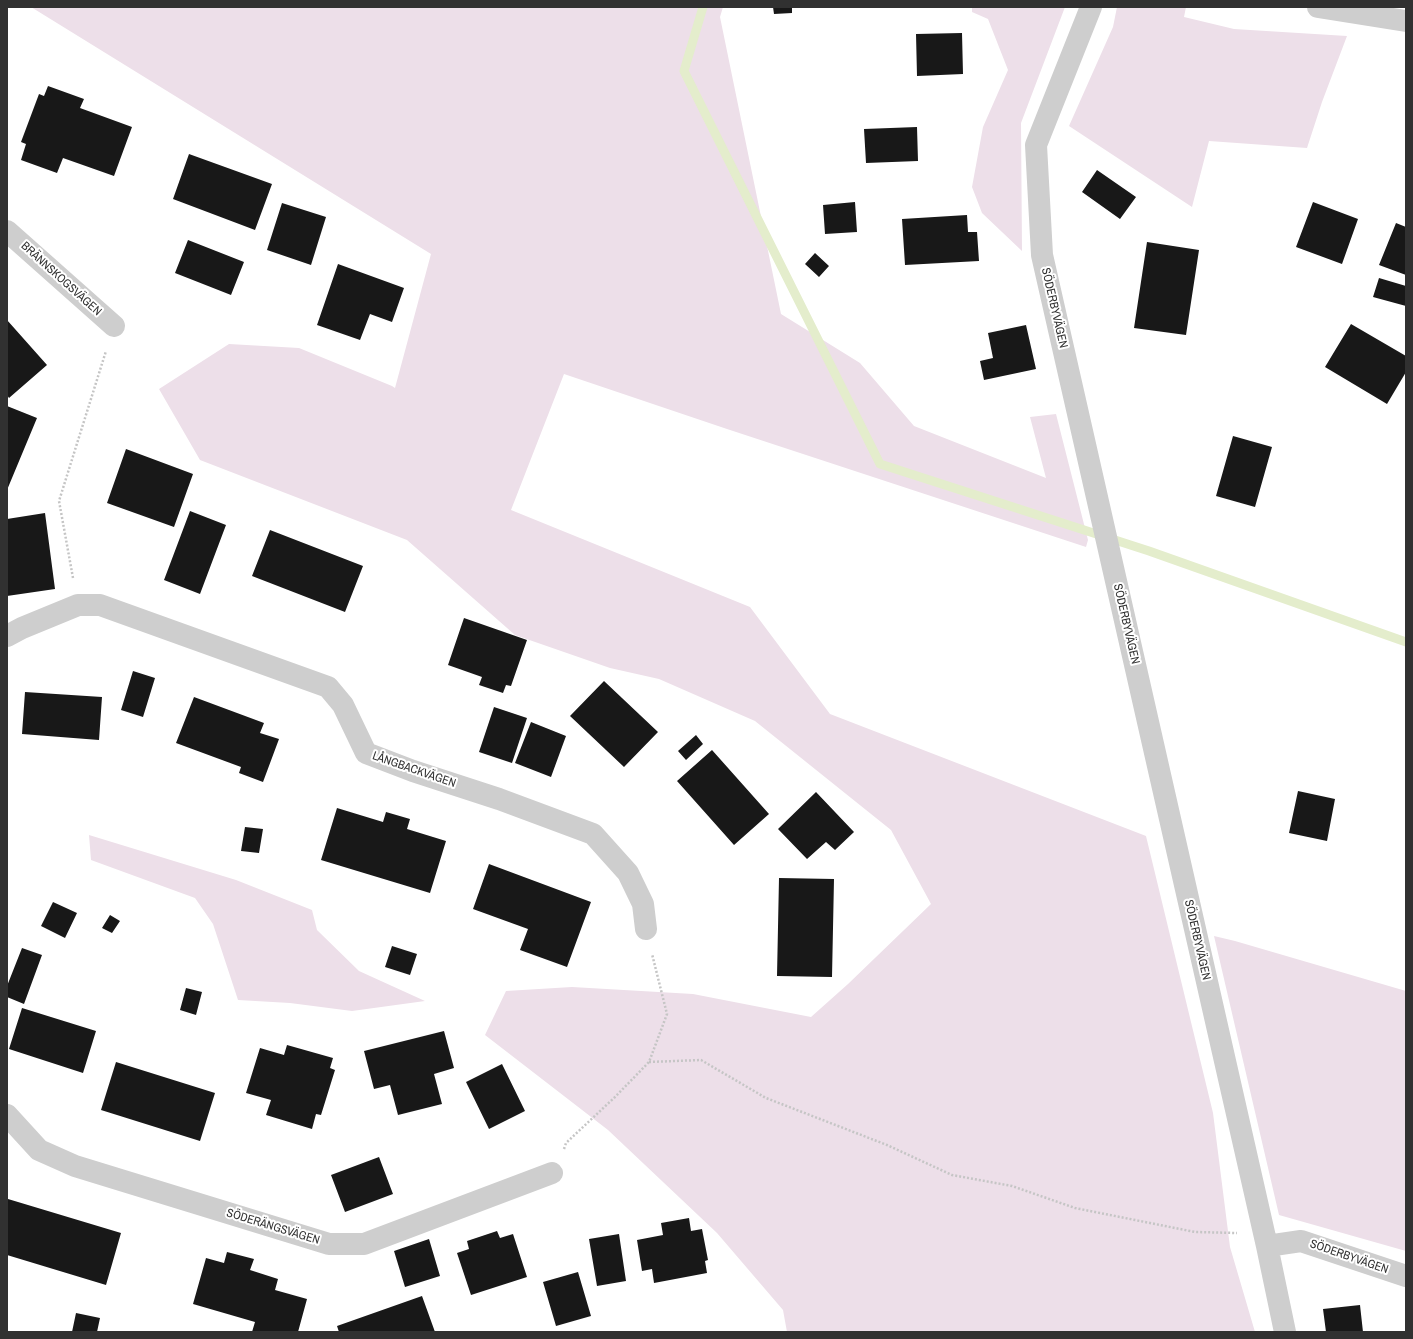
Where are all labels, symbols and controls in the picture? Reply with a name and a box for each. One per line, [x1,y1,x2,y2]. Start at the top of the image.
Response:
street label: BRÄNNSKOGSVÄGEN [18,239,104,319]
street label: SÖDERBYVÄGEN [1038,267,1070,349]
street label: SÖDERBYVÄGEN [1110,583,1142,665]
street label: LÅNGBACKVÄGEN [370,749,458,791]
street label: SÖDERBYVÄGEN [1181,899,1213,981]
street label: SÖDERÄNGSVÄGEN [225,1206,321,1248]
street label: SÖDERBYVÄGEN [1308,1237,1390,1277]

